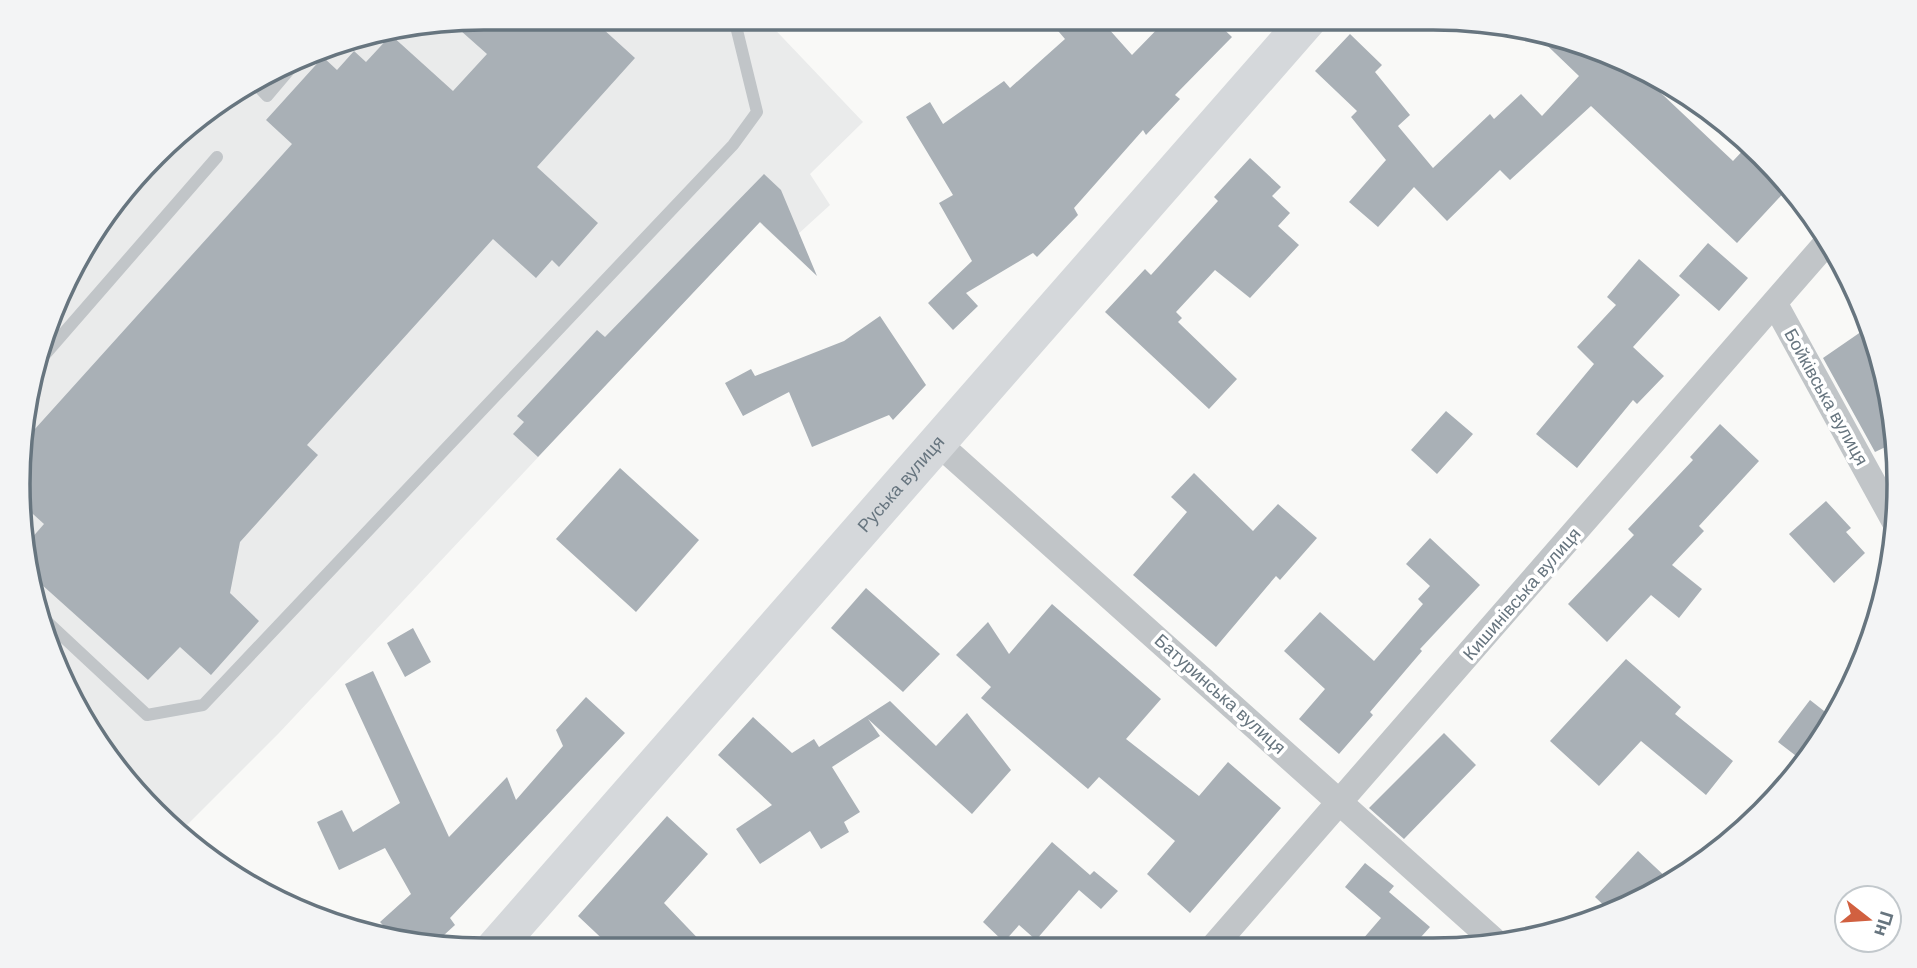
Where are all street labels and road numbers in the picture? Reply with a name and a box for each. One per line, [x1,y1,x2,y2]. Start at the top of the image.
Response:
street label: Бойківська вулиця [1780,325,1872,469]
street label: Руська вулиця [854,432,948,536]
street label: Кишинівська вулиця [1459,524,1585,664]
street label: Батуринська вулиця [1151,630,1289,758]

